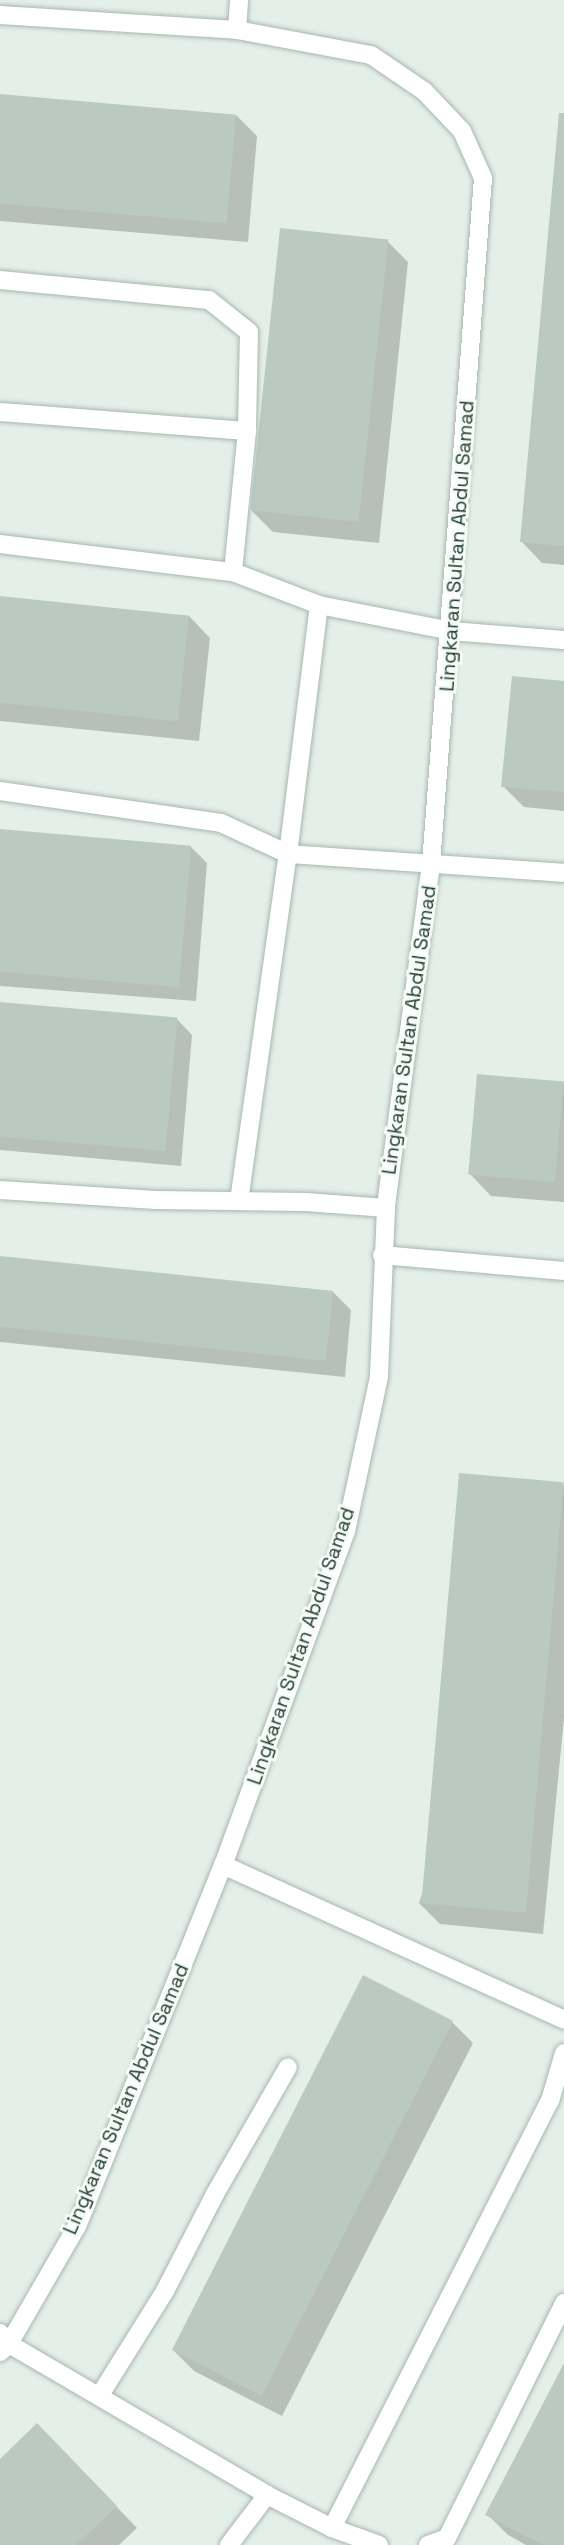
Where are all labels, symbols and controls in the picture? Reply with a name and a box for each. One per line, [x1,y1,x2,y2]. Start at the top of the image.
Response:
street label: Lingkaran Sultan Abdul Samad [435,399,479,693]
street label: Lingkaran Sultan Abdul Samad [377,884,441,1176]
street label: Lingkaran Sultan Abdul Samad [242,1504,360,1788]
street label: Lingkaran Sultan Abdul Samad [58,1960,194,2238]

